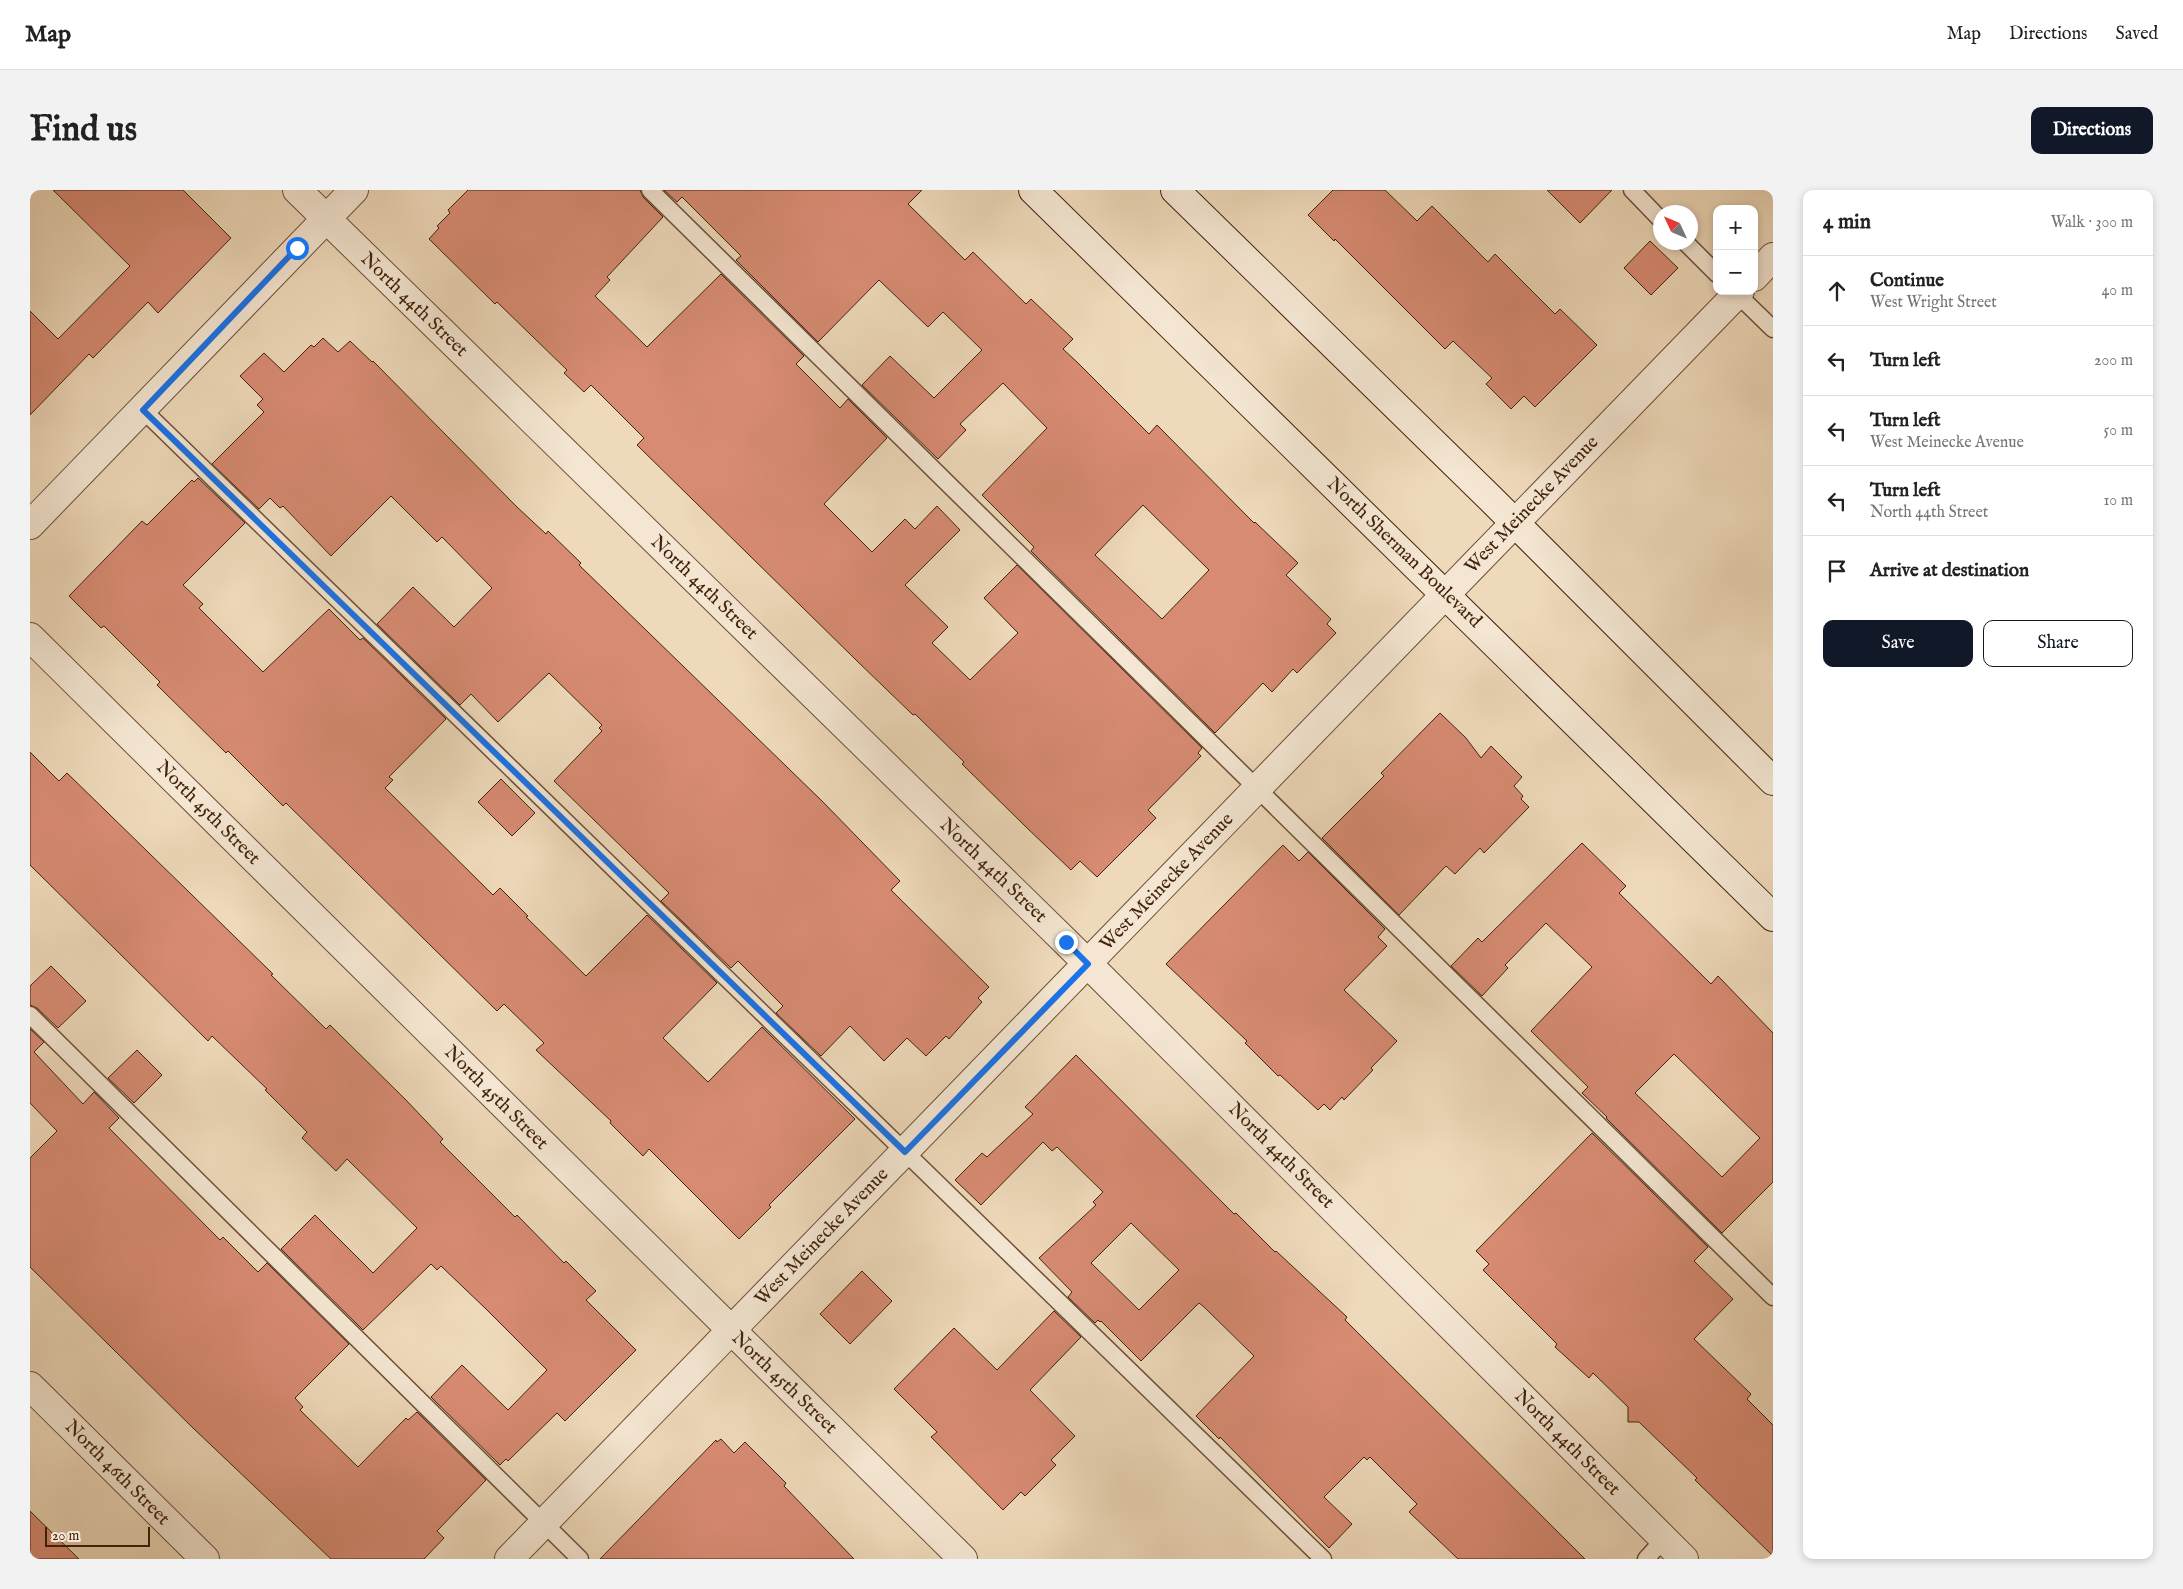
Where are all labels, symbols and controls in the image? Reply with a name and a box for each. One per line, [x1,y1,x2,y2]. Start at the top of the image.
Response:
text: Map [25,19,71,50]
text: Map [1947,23,1981,46]
text: Directions [2009,23,2087,46]
text: Saved [2115,23,2158,46]
button: Directions [2031,107,2153,154]
text: Find us [30,108,137,153]
north arrow [1653,205,1698,250]
map controls [1713,205,1758,295]
button: + [1713,205,1758,250]
text: 4 min [1823,209,1871,236]
text: Walk · 300 m [2051,213,2133,233]
route start [286,237,309,260]
street label: North 44th Street [355,248,473,363]
button: − [1713,250,1758,295]
text: Continue [1870,269,1944,293]
icon: ahead [1823,277,1851,305]
text: 40 m [2101,281,2133,301]
text: West Wright Street [1870,293,1997,313]
icon: left [1823,347,1851,375]
text: Turn left [1870,349,1941,373]
text: 200 m [2094,351,2133,371]
text: Turn left [1870,409,1941,433]
icon: left [1823,417,1851,445]
text: 50 m [2104,421,2133,441]
street label: West Meinecke Avenue [1460,431,1604,579]
text: West Meinecke Avenue [1870,433,2024,453]
street label: North Sherman Boulevard [1321,473,1487,634]
text: Turn left [1870,479,1941,503]
icon: left [1823,487,1851,515]
text: 10 m [2103,491,2133,511]
text: North 44th Street [1870,503,1988,523]
street label: North 44th Street [645,531,763,646]
icon: arrive [1823,557,1851,585]
text: Arrive at destination [1870,559,2029,583]
button: Save [1823,620,1973,667]
button: Share [1983,620,2133,667]
street label: North 45th Street [151,756,266,871]
street label: West Meinecke Avenue [1095,808,1239,956]
street label: North 44th Street [934,814,1052,929]
route end [1055,931,1078,954]
street label: North 45th Street [439,1041,554,1156]
street label: North 44th Street [1223,1098,1339,1214]
street label: West Meinecke Avenue [750,1163,894,1311]
street label: North 45th Street [726,1326,842,1440]
street label: North 44th Street [1509,1385,1625,1501]
street label: North 46th Street [59,1415,175,1531]
scale bar [45,1524,150,1547]
text: 20 m [52,1527,79,1545]

